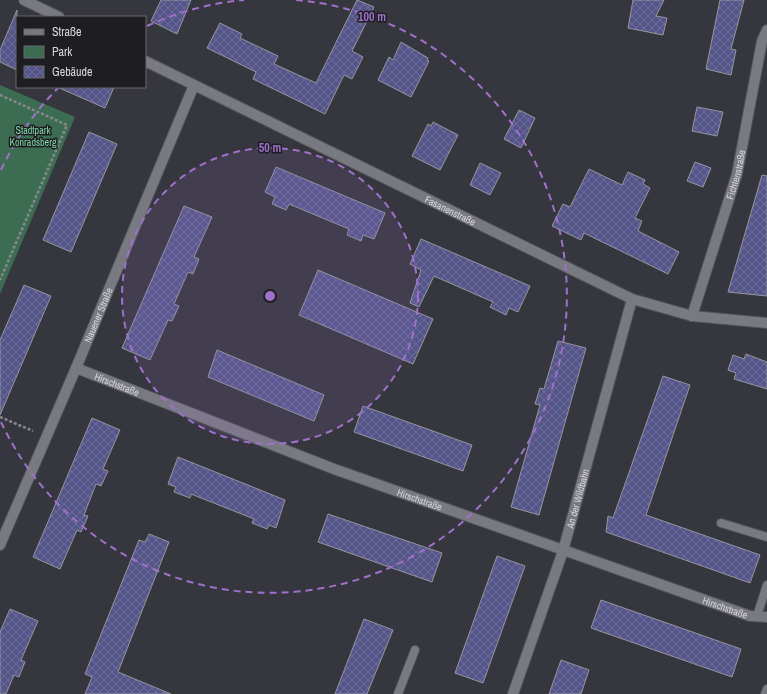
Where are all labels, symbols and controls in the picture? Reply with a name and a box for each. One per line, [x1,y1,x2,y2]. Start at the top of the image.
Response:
text: 100 m [358,9,386,25]
legend [16,16,146,88]
text: Straße [52,24,82,40]
text: Park [52,44,72,60]
text: Gebäude [52,64,93,80]
park label: Stadtpark Konradsberg [10,124,57,149]
text: 50 m [259,140,281,156]
street label: Fichtenstraße [723,149,748,201]
street label: Fasanenstraße [423,193,478,229]
street label: Nauener Straße [81,285,116,345]
centre of rings [263,289,277,303]
street label: Hirschstraße [93,370,141,399]
street label: An der Wildbahn [563,467,592,531]
street label: Hirschstraße [395,486,444,514]
street label: Hirschstraße [701,594,750,622]

